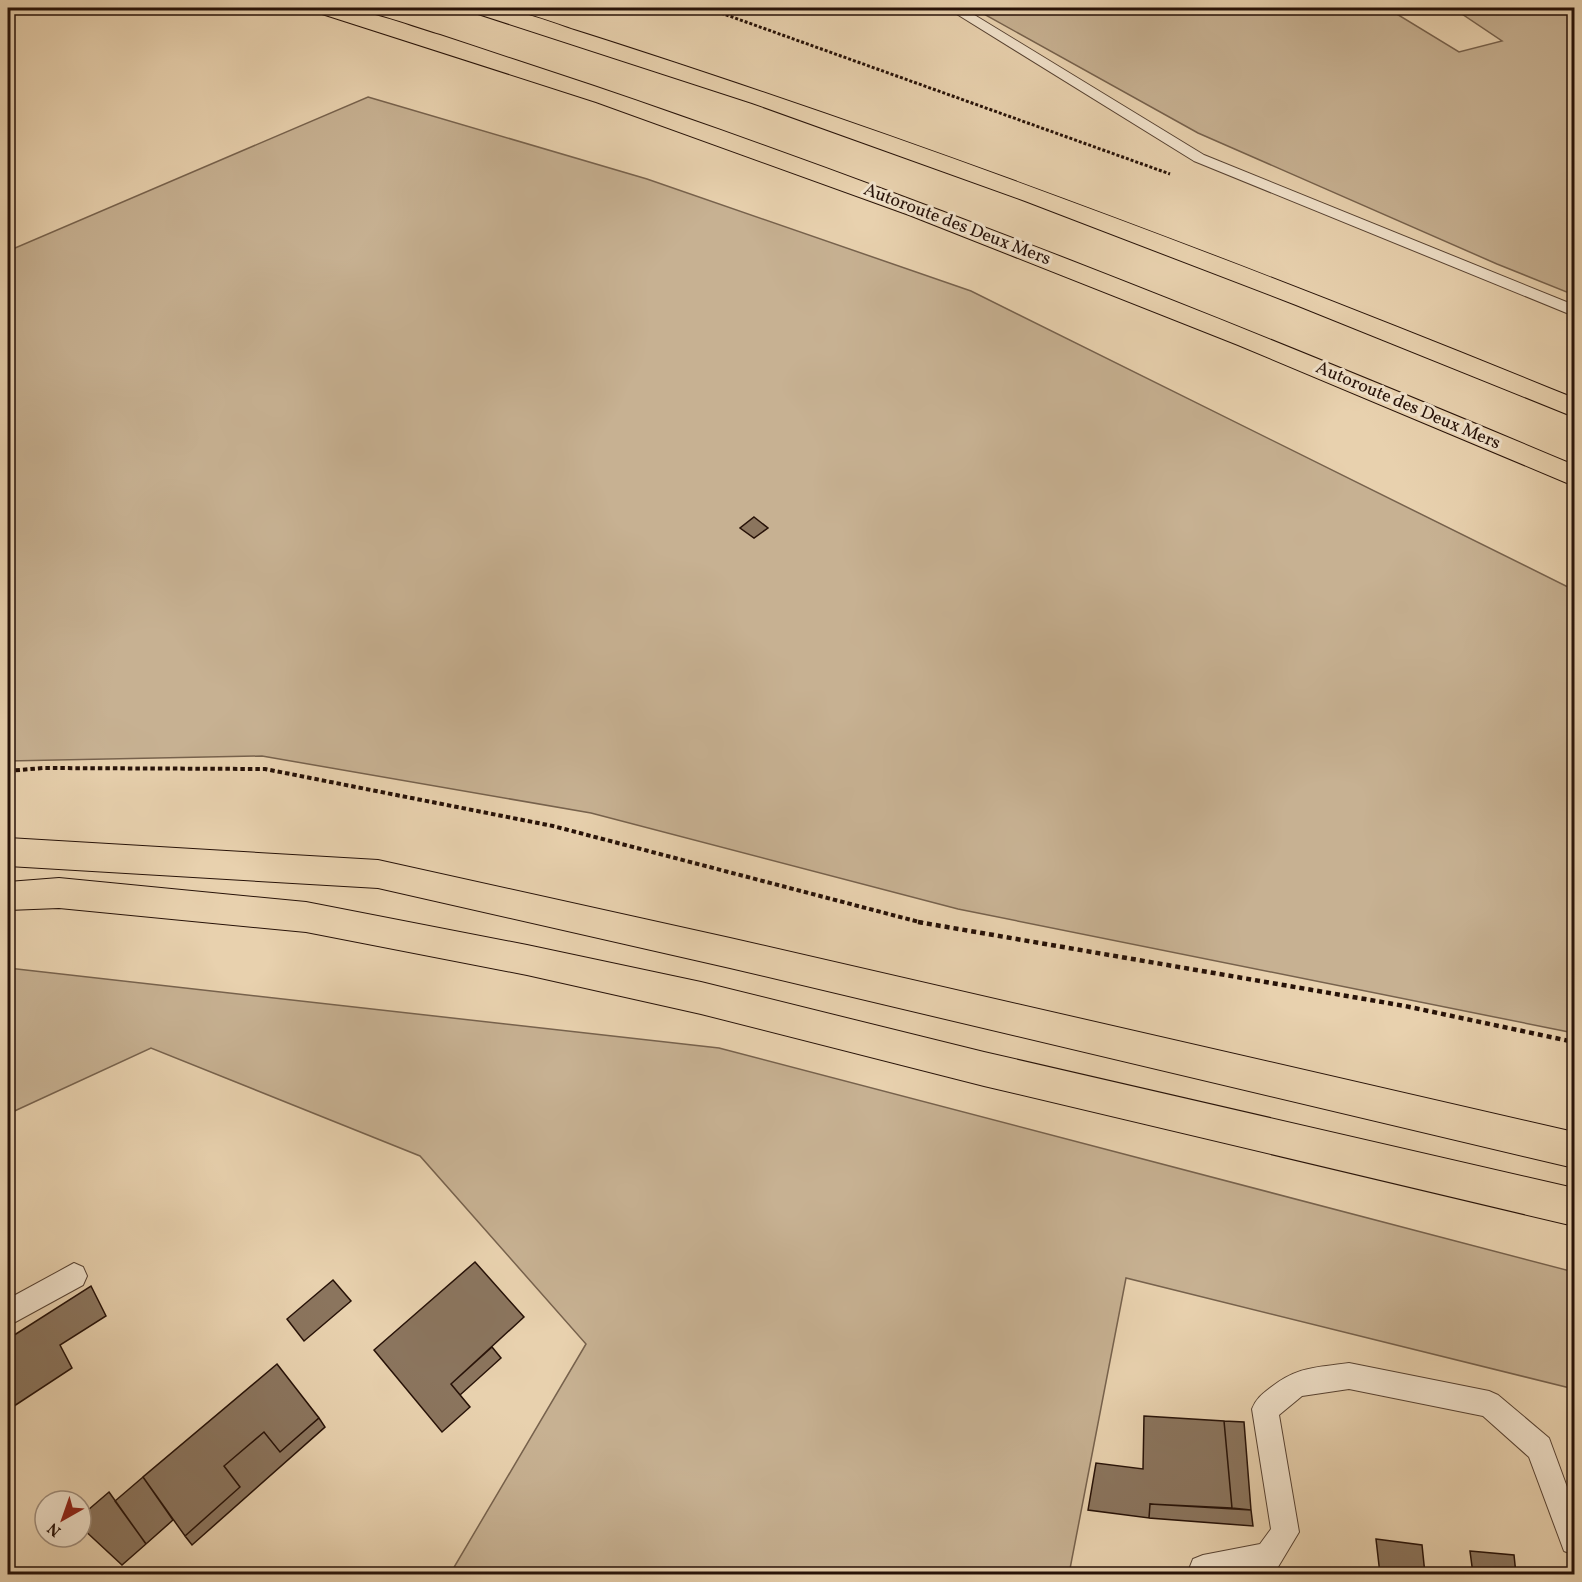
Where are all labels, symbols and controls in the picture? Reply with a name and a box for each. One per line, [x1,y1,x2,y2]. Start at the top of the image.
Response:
street label: Autoroute des Deux Mers [860,178,1054,272]
street label: Autoroute des Deux Mers [1312,356,1504,456]
north arrow [33,1489,93,1549]
text: N [43,1517,66,1541]

